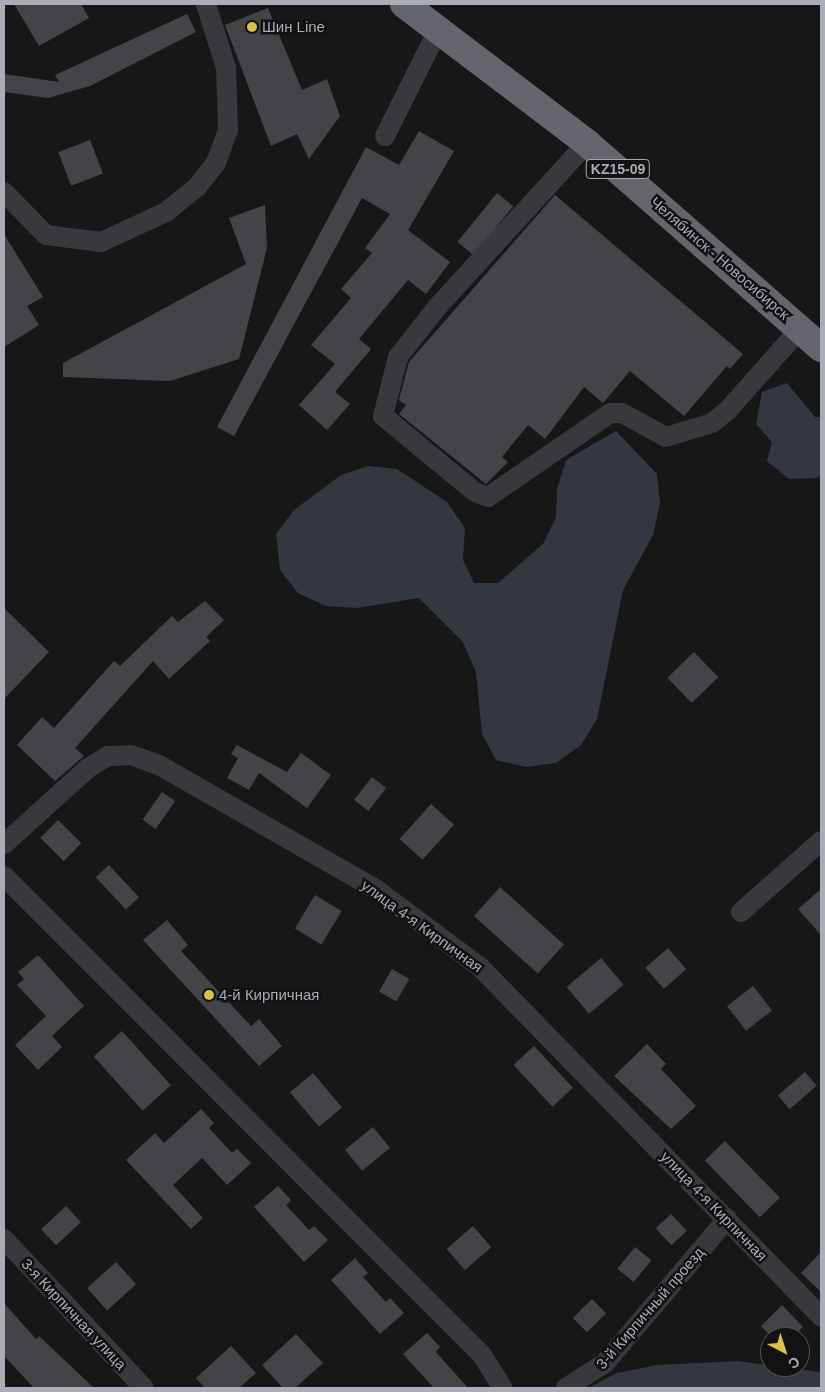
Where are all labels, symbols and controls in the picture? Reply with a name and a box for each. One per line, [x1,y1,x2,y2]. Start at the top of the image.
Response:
place label: Шин Line [262,18,325,36]
marker: Шин Line [246,21,258,33]
road number: KZ15-09 [586,157,650,180]
street label: Челябинск - Новосибирск [647,193,793,323]
street label: улица 4-я Кирпичная [358,876,486,976]
place label: 4-й Кирпичная [219,986,319,1004]
marker: 4-й Кирпичная [203,989,215,1001]
street label: улица 4-я Кирпичная [657,1147,771,1265]
street label: 3-й Кирпичный проезд [592,1243,708,1373]
street label: 3-я Кирпичная улица [18,1255,130,1373]
north arrow [760,1327,810,1377]
text: С [785,1353,803,1372]

